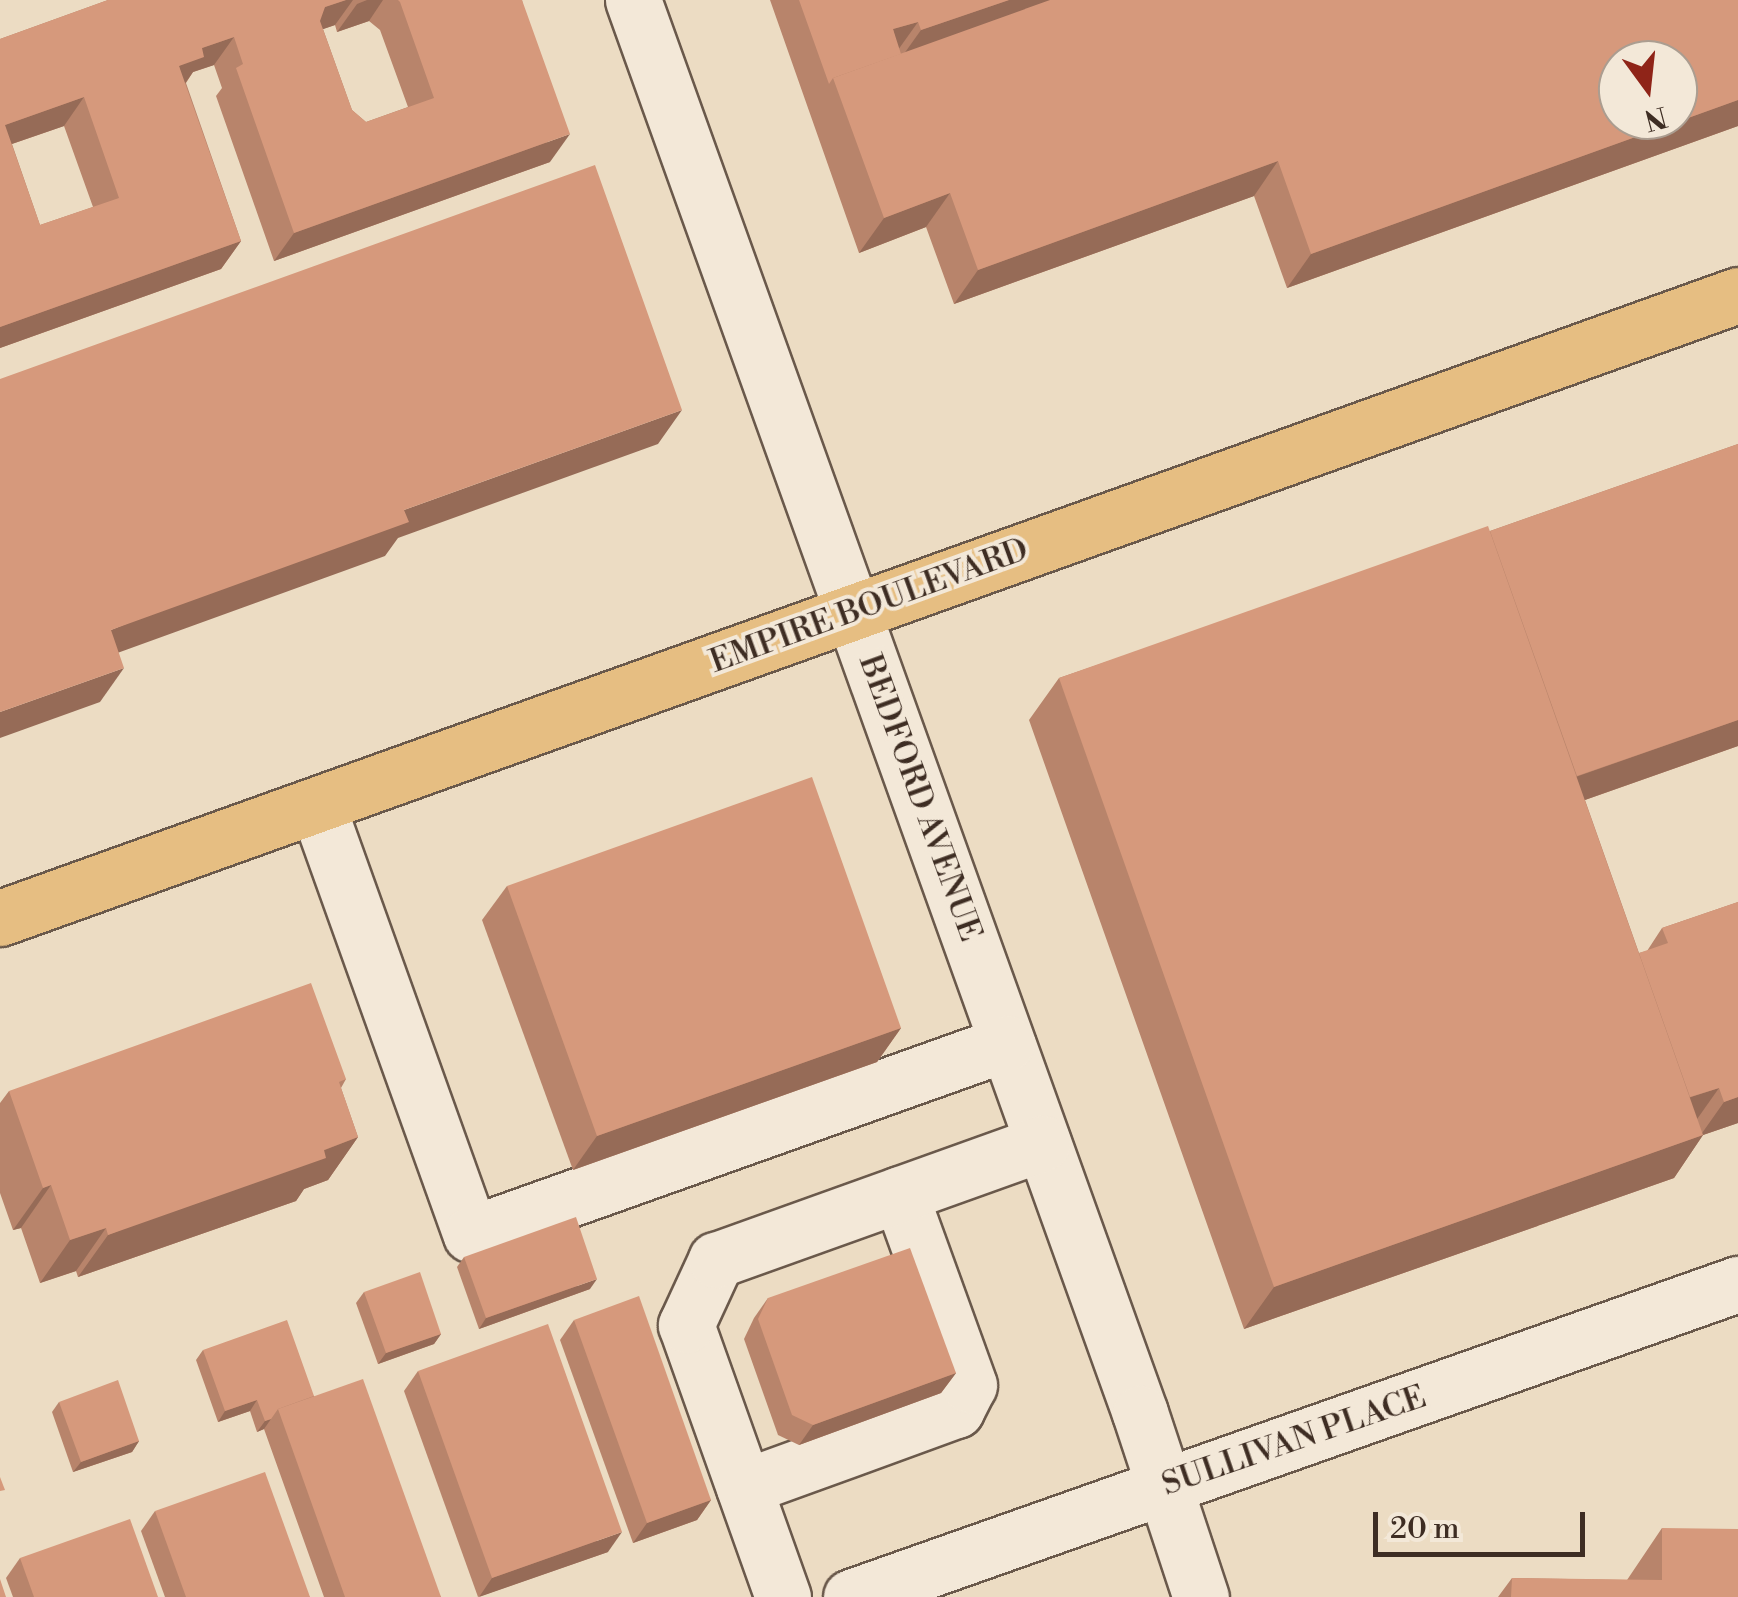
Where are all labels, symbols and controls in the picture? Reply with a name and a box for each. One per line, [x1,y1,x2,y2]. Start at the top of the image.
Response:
north arrow [1598,40,1698,140]
text: N [1640,98,1671,137]
street label: EMPIRE BOULEVARD [705,531,1033,681]
street label: BEDFORD AVENUE [850,650,990,946]
street label: SULLIVAN PLACE [1157,1378,1431,1504]
scale bar [1378,1492,1590,1554]
text: 20 m [1390,1510,1459,1548]

